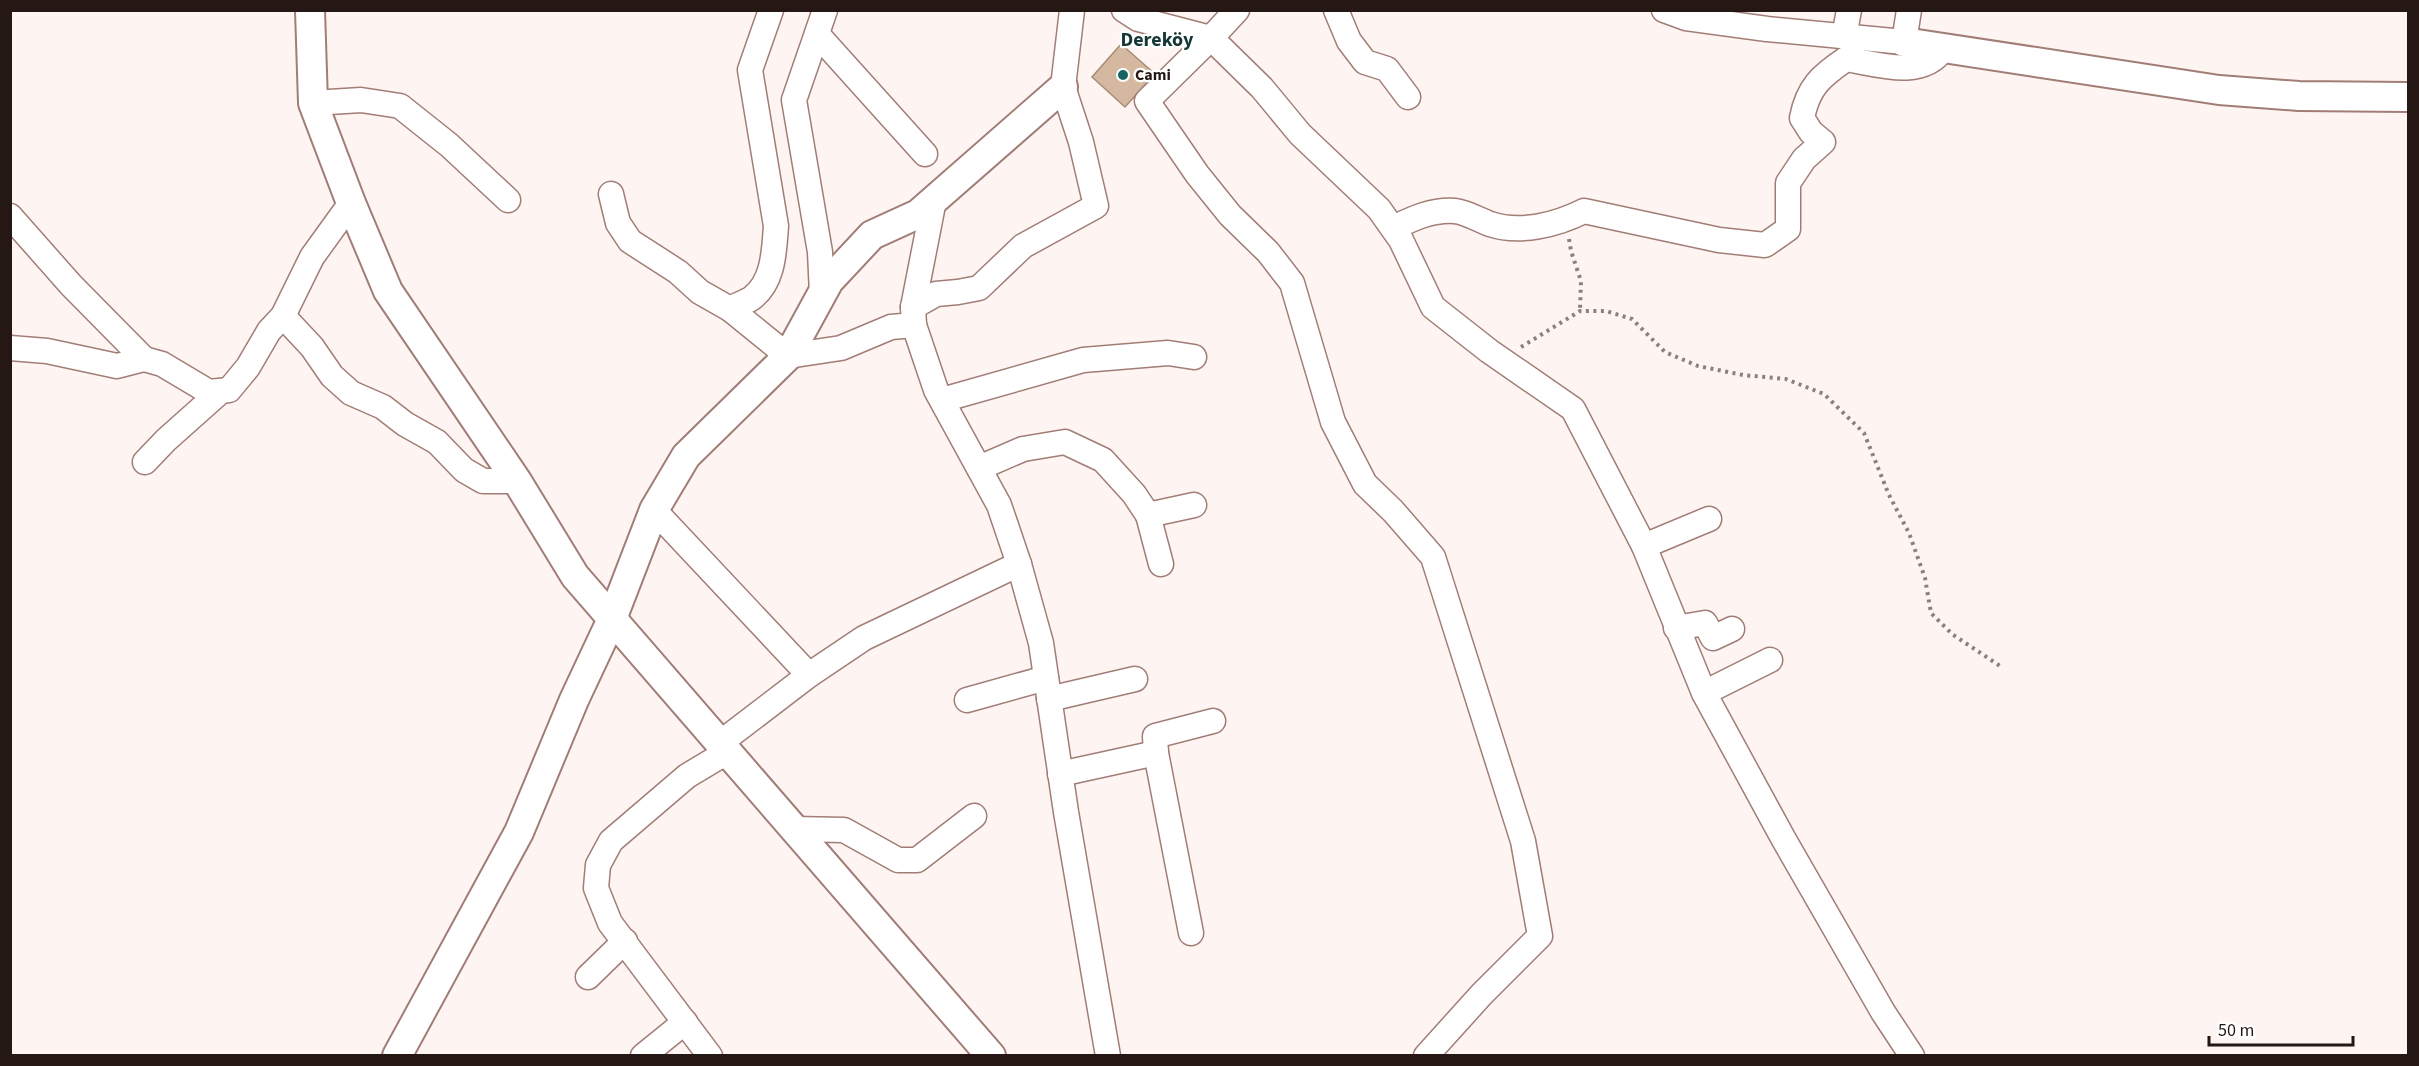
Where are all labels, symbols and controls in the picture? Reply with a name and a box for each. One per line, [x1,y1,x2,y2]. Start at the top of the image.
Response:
district label: Dereköy [1121,26,1194,54]
place label: Cami [1135,64,1171,86]
marker: Cami [1116,68,1130,82]
scale bar [2209,1009,2353,1047]
text: 50 m [2218,1018,2254,1043]

